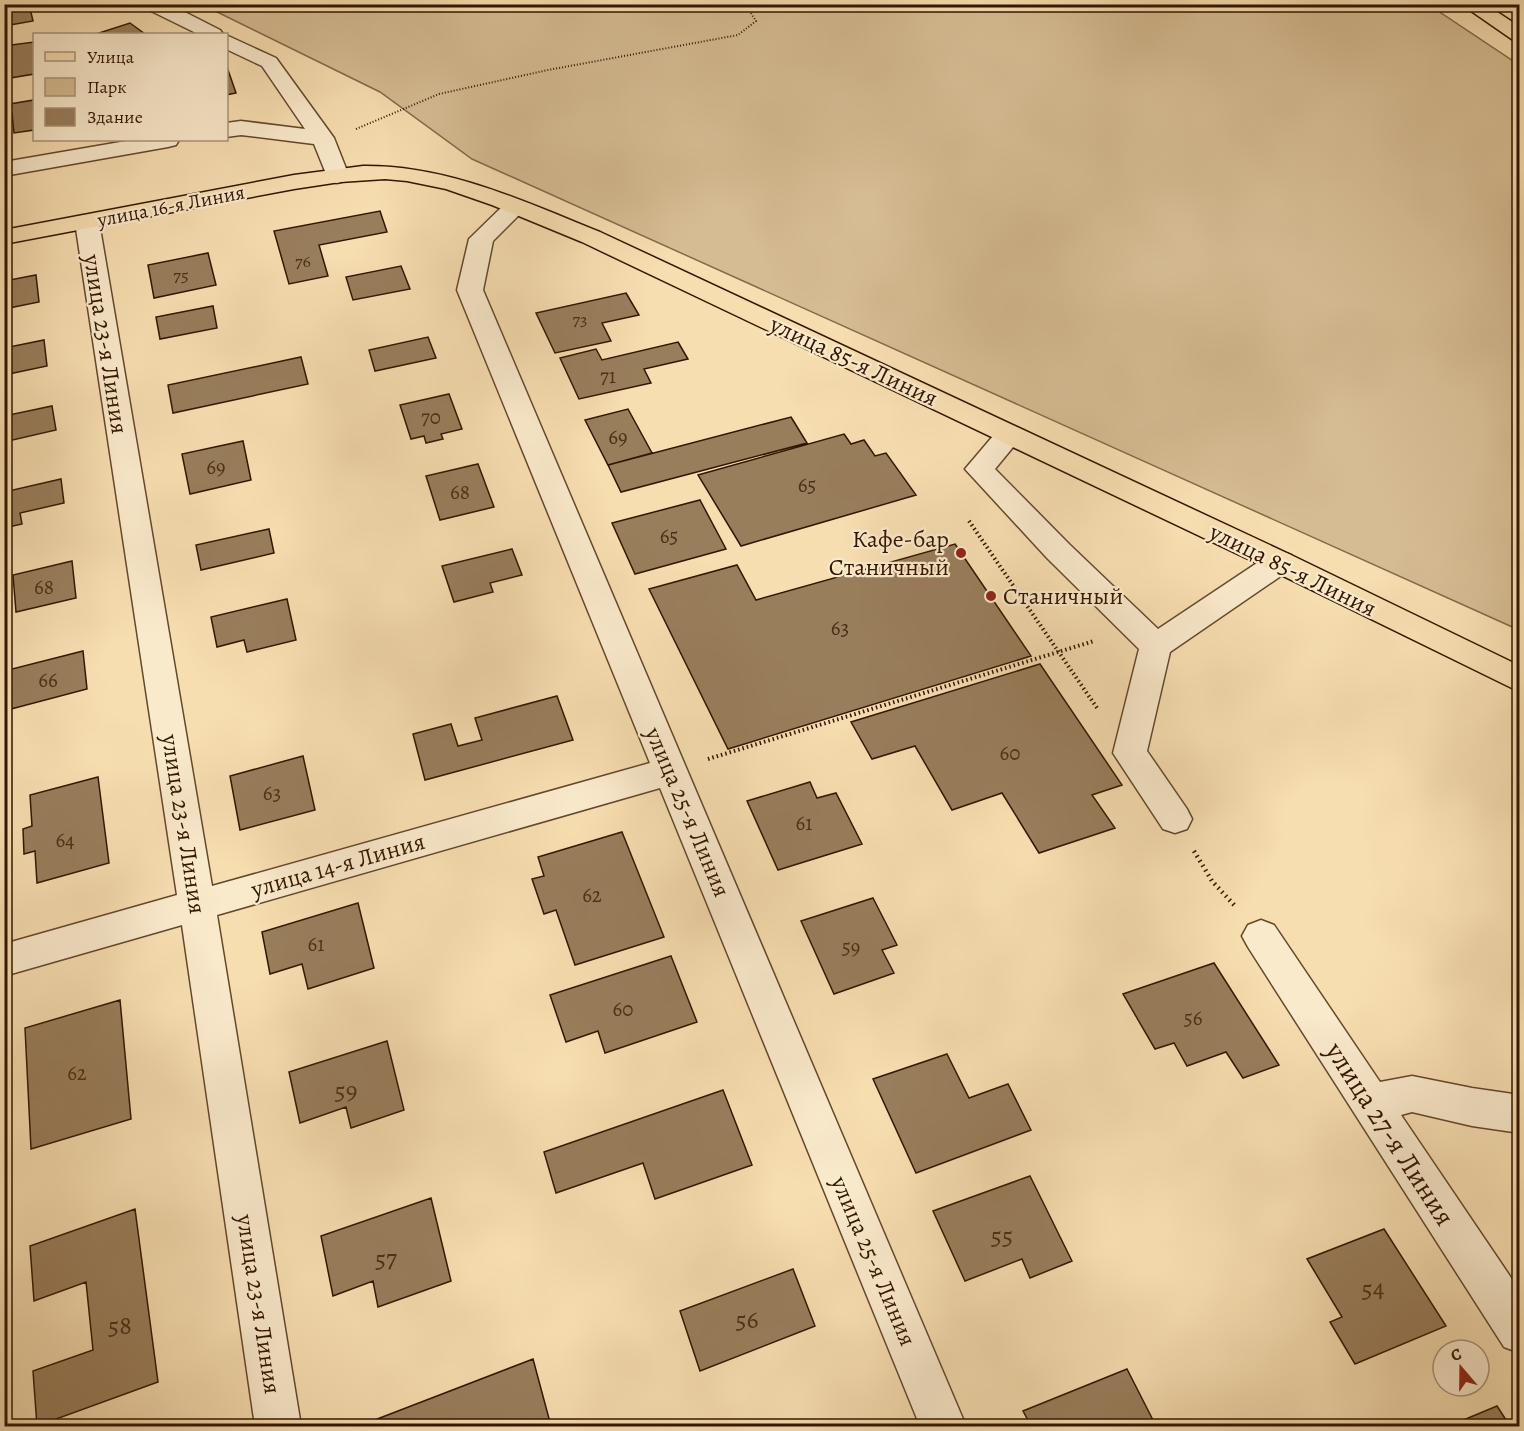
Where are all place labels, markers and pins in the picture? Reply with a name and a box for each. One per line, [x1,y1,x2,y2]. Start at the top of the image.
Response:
place label: Кафе-бар Станичный [829,523,949,583]
marker: Кафе-бар Станичный [954,546,968,560]
place label: Станичный [1003,580,1123,612]
marker: Станичный [984,589,998,603]

